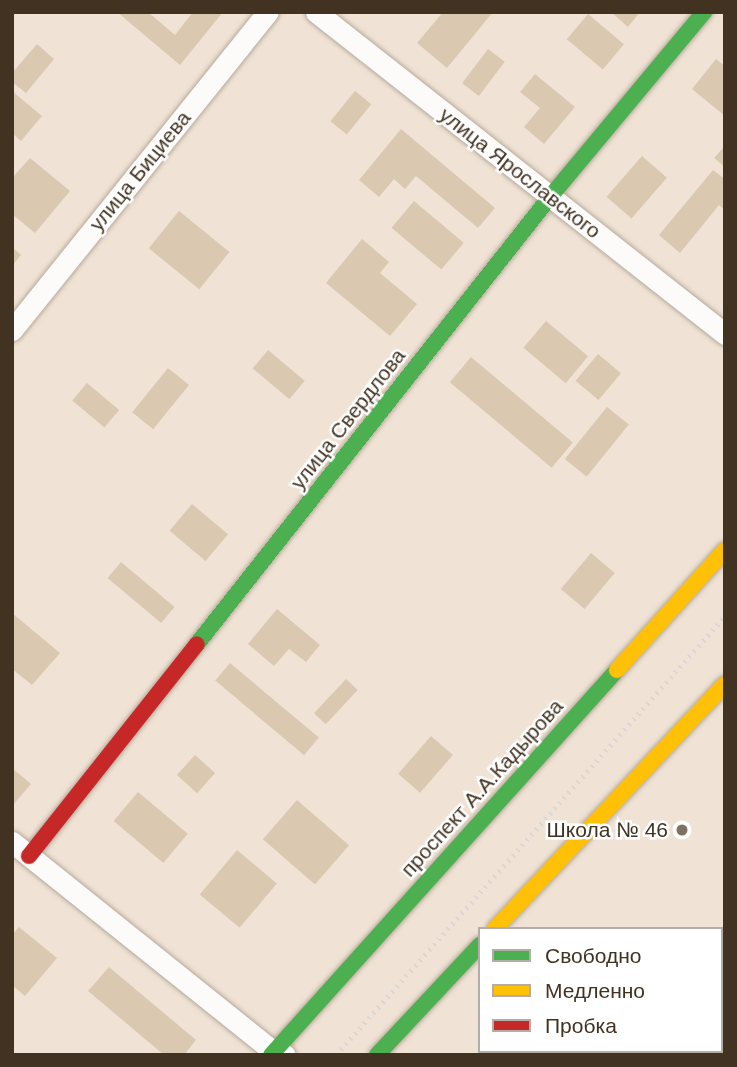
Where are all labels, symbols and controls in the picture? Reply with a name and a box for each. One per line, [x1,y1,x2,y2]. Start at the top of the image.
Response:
street label: улица Ярославского [434,102,606,244]
street label: улица Бициева [84,106,196,236]
street label: улица Свердлова [285,344,411,494]
street label: проспект А.А.Кадырова [396,694,568,882]
place label: Школа № 46 [547,817,668,843]
marker: Школа № 46 [674,822,690,838]
legend [478,927,723,1053]
text: Свободно [545,944,642,967]
text: Медленно [545,979,645,1002]
text: Пробка [545,1014,617,1037]

